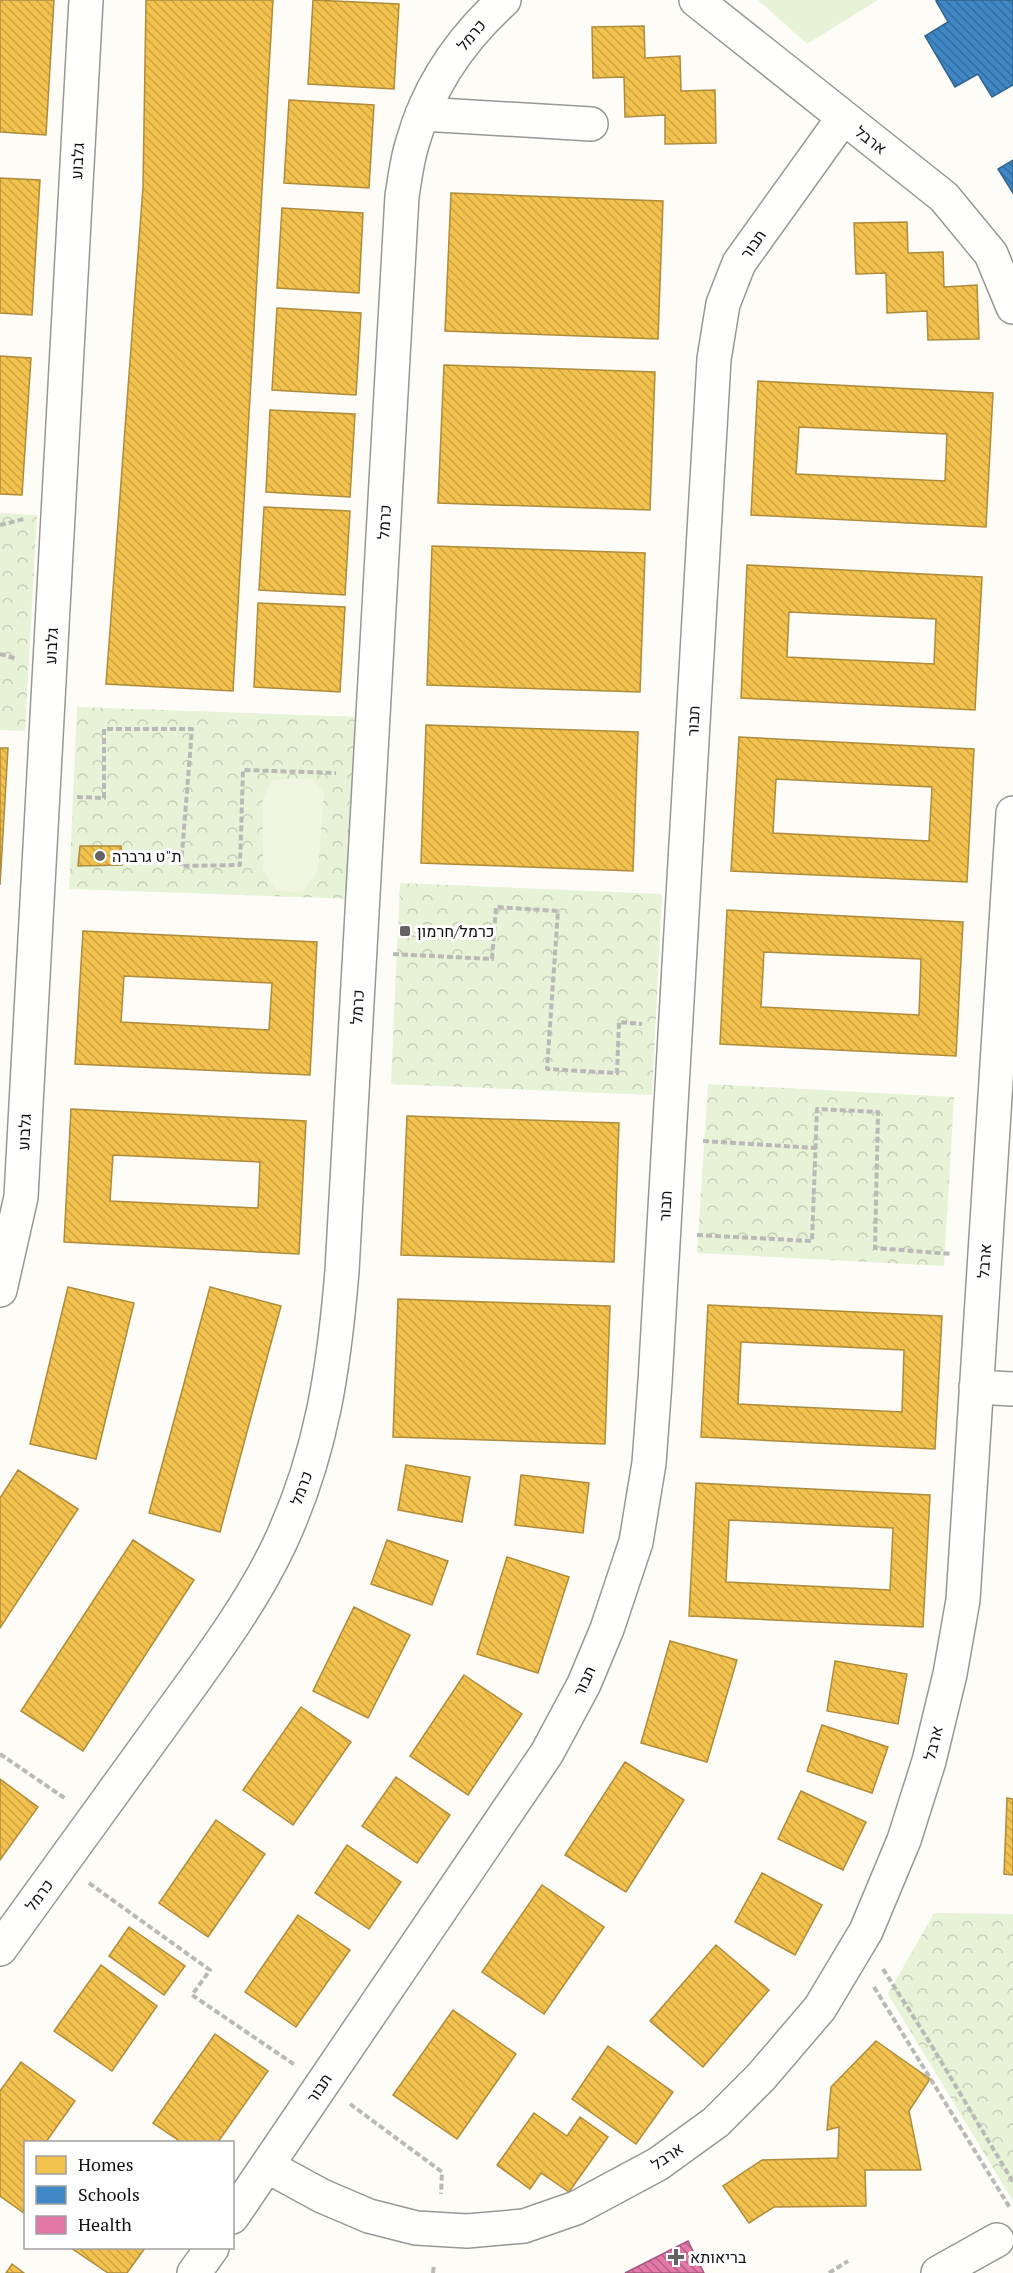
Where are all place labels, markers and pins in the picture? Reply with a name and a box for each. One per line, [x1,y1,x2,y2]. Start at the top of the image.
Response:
place label: ת"ט גרברה [112,845,182,867]
marker: ת"ט גרברה [93,849,107,863]
place label: כרמל/חרמון [417,920,494,942]
marker: כרמל/חרמון [398,924,412,938]
place label: בריאותא [690,2246,747,2268]
marker: בריאותא [667,2248,685,2266]

